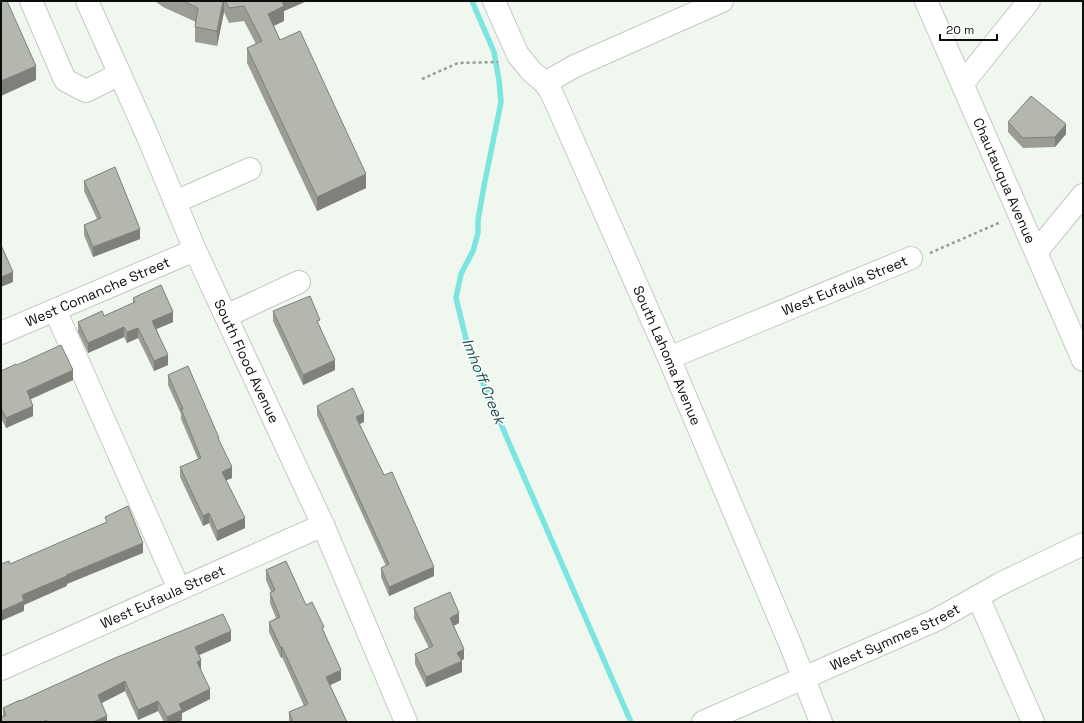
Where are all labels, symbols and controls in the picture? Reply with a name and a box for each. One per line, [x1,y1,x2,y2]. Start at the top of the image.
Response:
scale bar [940,16,997,42]
text: 20 m [946,22,974,38]
street label: Chautauqua Avenue [969,115,1040,246]
street label: West Eufaula Street [779,251,910,319]
street label: West Comanche Street [22,253,173,331]
street label: South Lahoma Avenue [629,283,705,428]
street label: South Flood Avenue [210,296,283,426]
water label: Imhoff Creek [458,335,511,428]
street label: West Eufaula Street [97,561,228,632]
street label: West Symmes Street [827,599,963,674]

